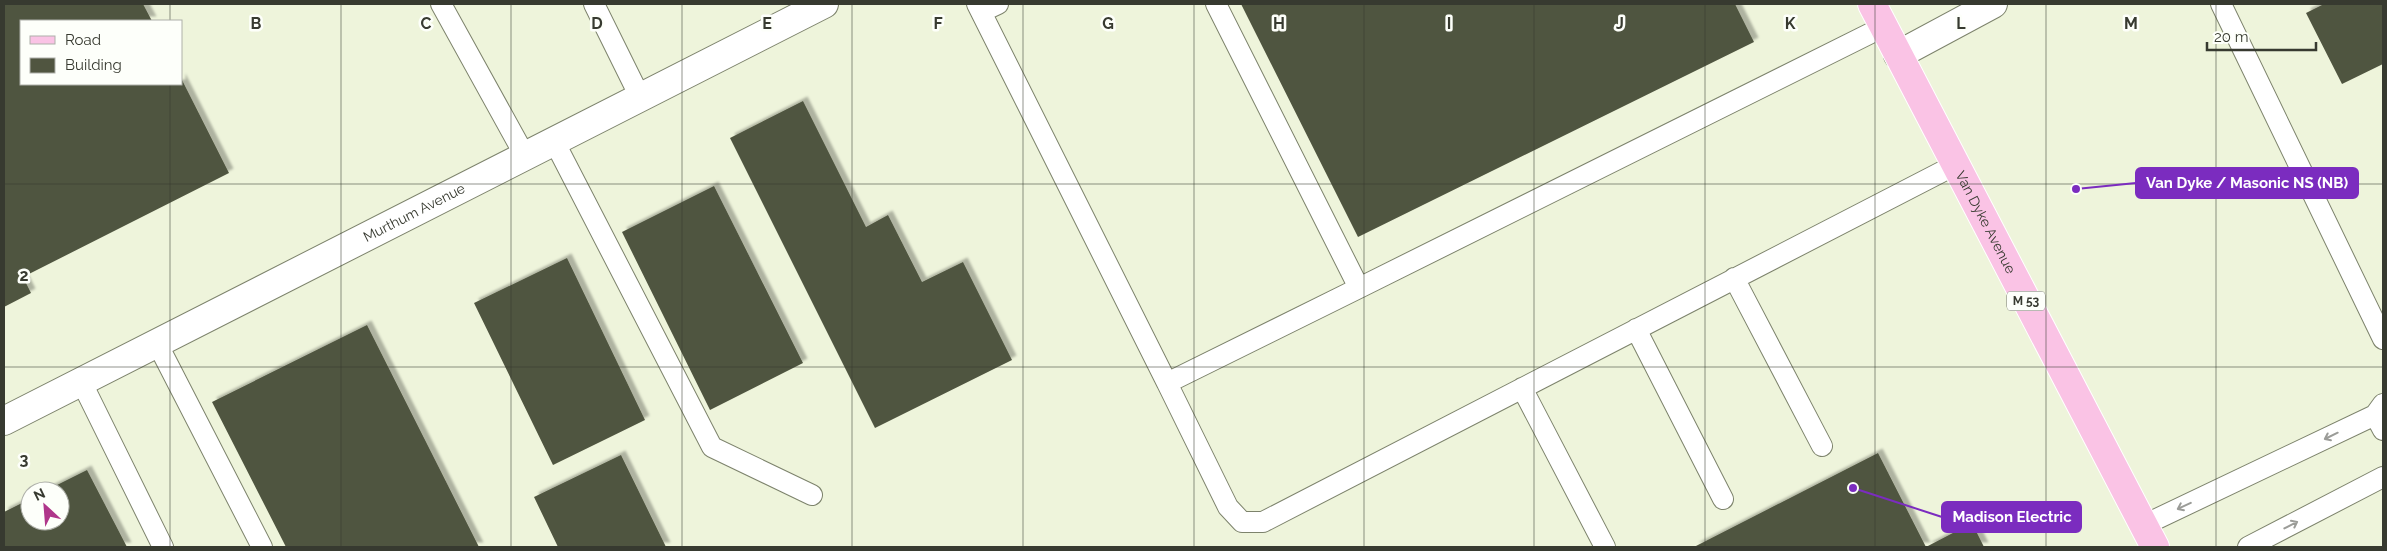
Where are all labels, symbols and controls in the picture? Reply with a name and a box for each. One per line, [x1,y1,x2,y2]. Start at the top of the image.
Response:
text: B [251,14,262,33]
text: C [421,14,432,33]
text: D [591,14,603,33]
text: E [762,14,772,33]
text: F [933,14,943,33]
text: G [1102,14,1114,33]
text: H [1273,14,1285,33]
text: I [1447,14,1451,33]
text: J [1616,14,1624,33]
text: K [1785,14,1796,33]
text: L [1956,14,1966,33]
text: M [2124,14,2138,33]
legend [20,20,182,85]
scale bar [2207,20,2316,52]
text: 20 m [2214,28,2249,46]
text: Road [65,31,101,49]
text: Building [65,56,122,74]
street label: Van Dyke Avenue [1952,168,2019,276]
callout: Van Dyke / Masonic NS (NB) [2136,168,2358,198]
text: Van Dyke / Masonic NS (NB) [2146,174,2348,192]
street label: Murthum Avenue [361,180,468,245]
text: 2 [19,266,29,285]
road number: M 53 [2007,292,2045,310]
one-way arrow [2324,432,2339,441]
text: 3 [20,450,29,469]
north arrow [20,481,70,531]
text: N [31,485,48,504]
callout: Madison Electric [1942,502,2081,532]
one-way arrow [2177,502,2192,511]
text: Madison Electric [1952,508,2072,526]
one-way arrow [2283,520,2298,529]

